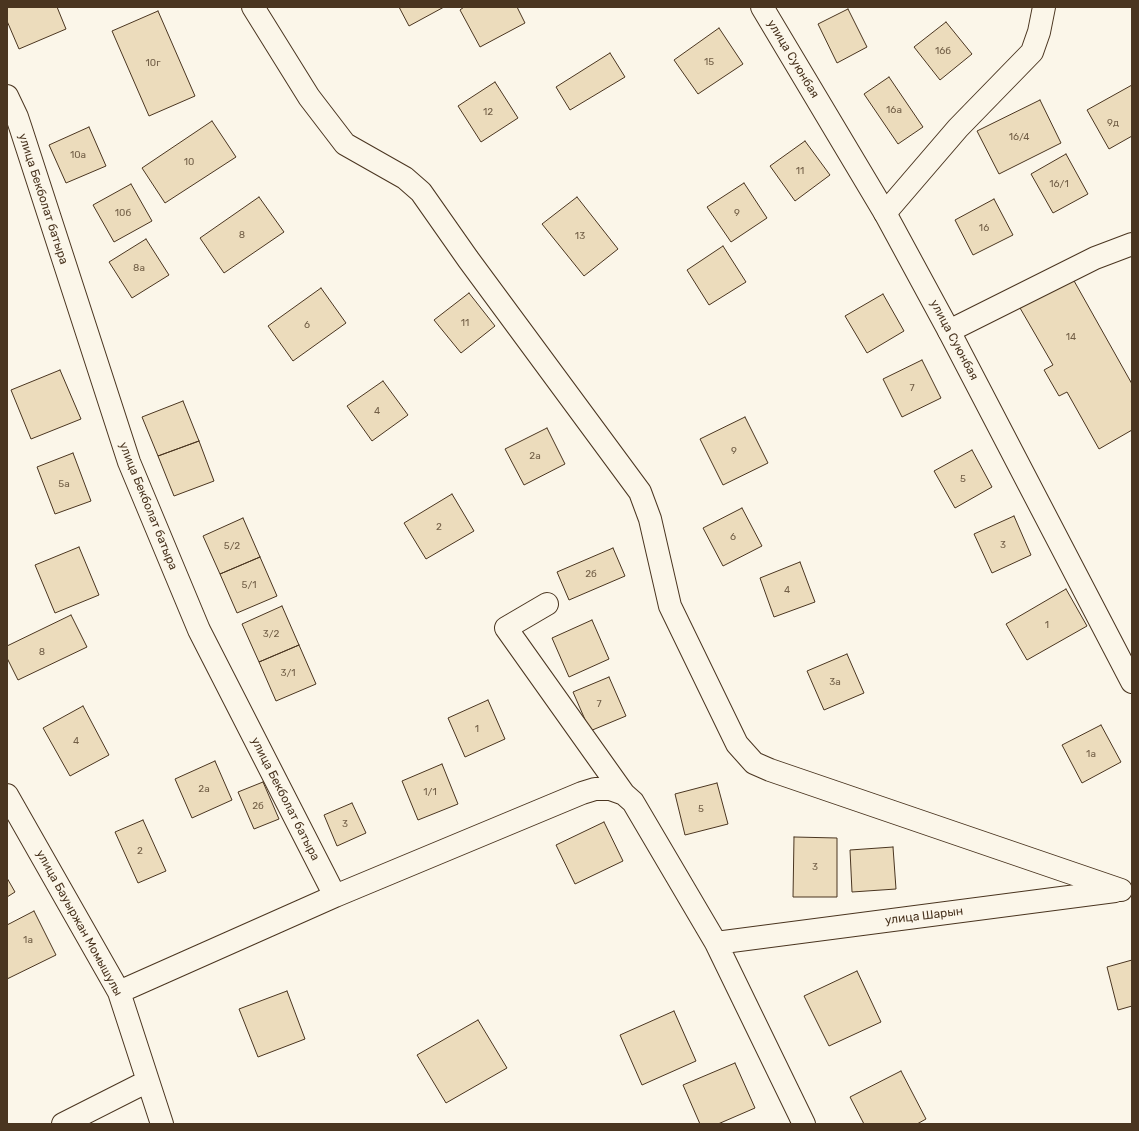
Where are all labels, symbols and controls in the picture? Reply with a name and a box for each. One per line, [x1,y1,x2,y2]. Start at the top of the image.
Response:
street label: улица Суюнбая [764,17,822,101]
house number: 16б [935,45,951,57]
house number: 15 [704,56,714,68]
house number: 10г [146,57,160,69]
house number: 16а [886,104,902,116]
house number: 12 [483,106,493,118]
house number: 9д [1107,117,1119,129]
house number: 16/4 [1009,131,1029,143]
street label: улица Бекболат батыра [15,132,71,266]
house number: 10а [70,149,86,161]
house number: 10 [184,156,194,168]
house number: 11 [796,165,804,177]
house number: 16/1 [1049,178,1069,190]
house number: 10б [115,207,131,219]
house number: 9 [734,207,740,219]
house number: 16 [979,222,989,234]
house number: 8 [239,229,245,241]
house number: 13 [575,230,585,242]
house number: 8а [133,262,145,274]
street label: улица Суюнбая [927,297,981,383]
house number: 11 [461,317,469,329]
house number: 6 [304,319,310,331]
house number: 14 [1066,331,1076,343]
house number: 7 [909,382,915,394]
house number: 4 [374,405,380,417]
street label: улица Бекболат батыра [116,440,180,572]
house number: 9 [731,445,737,457]
house number: 2а [529,450,541,462]
house number: 5 [960,473,966,485]
house number: 5а [58,478,70,490]
house number: 2 [436,521,442,533]
house number: 6 [730,531,736,543]
house number: 3 [1000,539,1006,551]
house number: 5/2 [224,540,240,552]
house number: 2б [585,568,597,580]
house number: 5/1 [242,579,256,591]
house number: 4 [784,584,790,596]
house number: 1 [1045,619,1049,631]
house number: 3/2 [263,628,279,640]
house number: 8 [39,646,45,658]
house number: 3/1 [280,667,296,679]
house number: 3а [829,676,841,688]
house number: 7 [596,698,602,710]
house number: 1 [475,723,479,735]
house number: 4 [73,735,79,747]
street label: улица Бекболат батыра [248,735,322,863]
house number: 1а [1086,748,1096,760]
house number: 2а [198,783,210,795]
house number: 1/1 [423,786,437,798]
house number: 2б [252,800,264,812]
house number: 5 [698,803,704,815]
house number: 3 [342,818,348,830]
house number: 2 [137,845,143,857]
street label: улица Бауыржан Момышулы [33,848,125,998]
house number: 3 [812,861,818,873]
street label: улица Шарын [884,904,964,928]
house number: 1а [23,934,33,946]

